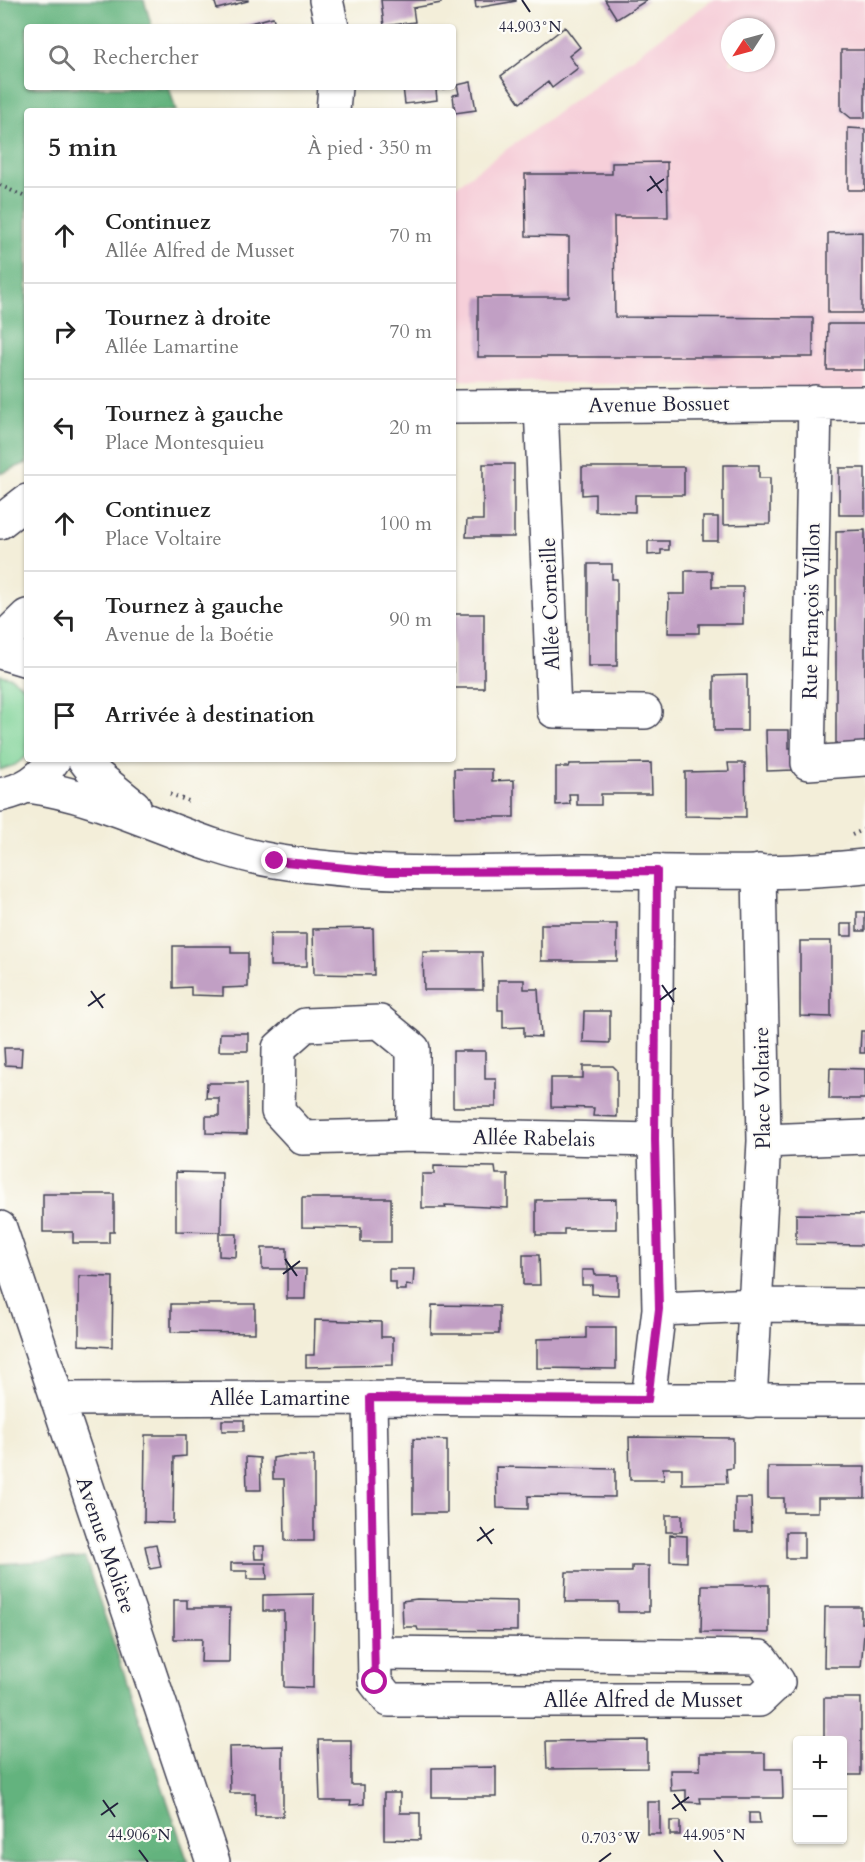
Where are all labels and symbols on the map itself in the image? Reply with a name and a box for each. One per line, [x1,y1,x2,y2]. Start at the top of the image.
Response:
text: 44.903°N [499,17,562,37]
north arrow [721,18,775,72]
street label: Avenue Bossuet [588,389,730,420]
street label: Rue François Villon [795,522,828,700]
street label: Allée Corneille [534,537,567,671]
route end [261,847,287,873]
street label: Place Voltaire [747,1026,778,1150]
street label: Allée Rabelais [473,1123,595,1154]
street label: Allée Lamartine [210,1384,350,1413]
street label: Avenue Molière [69,1473,142,1617]
route start [361,1668,387,1694]
street label: Allée Alfred de Musset [544,1686,743,1715]
text: 44.906°N [108,1825,171,1845]
text: 44.905°N [683,1825,746,1845]
text: 0.703°W [582,1828,641,1848]

